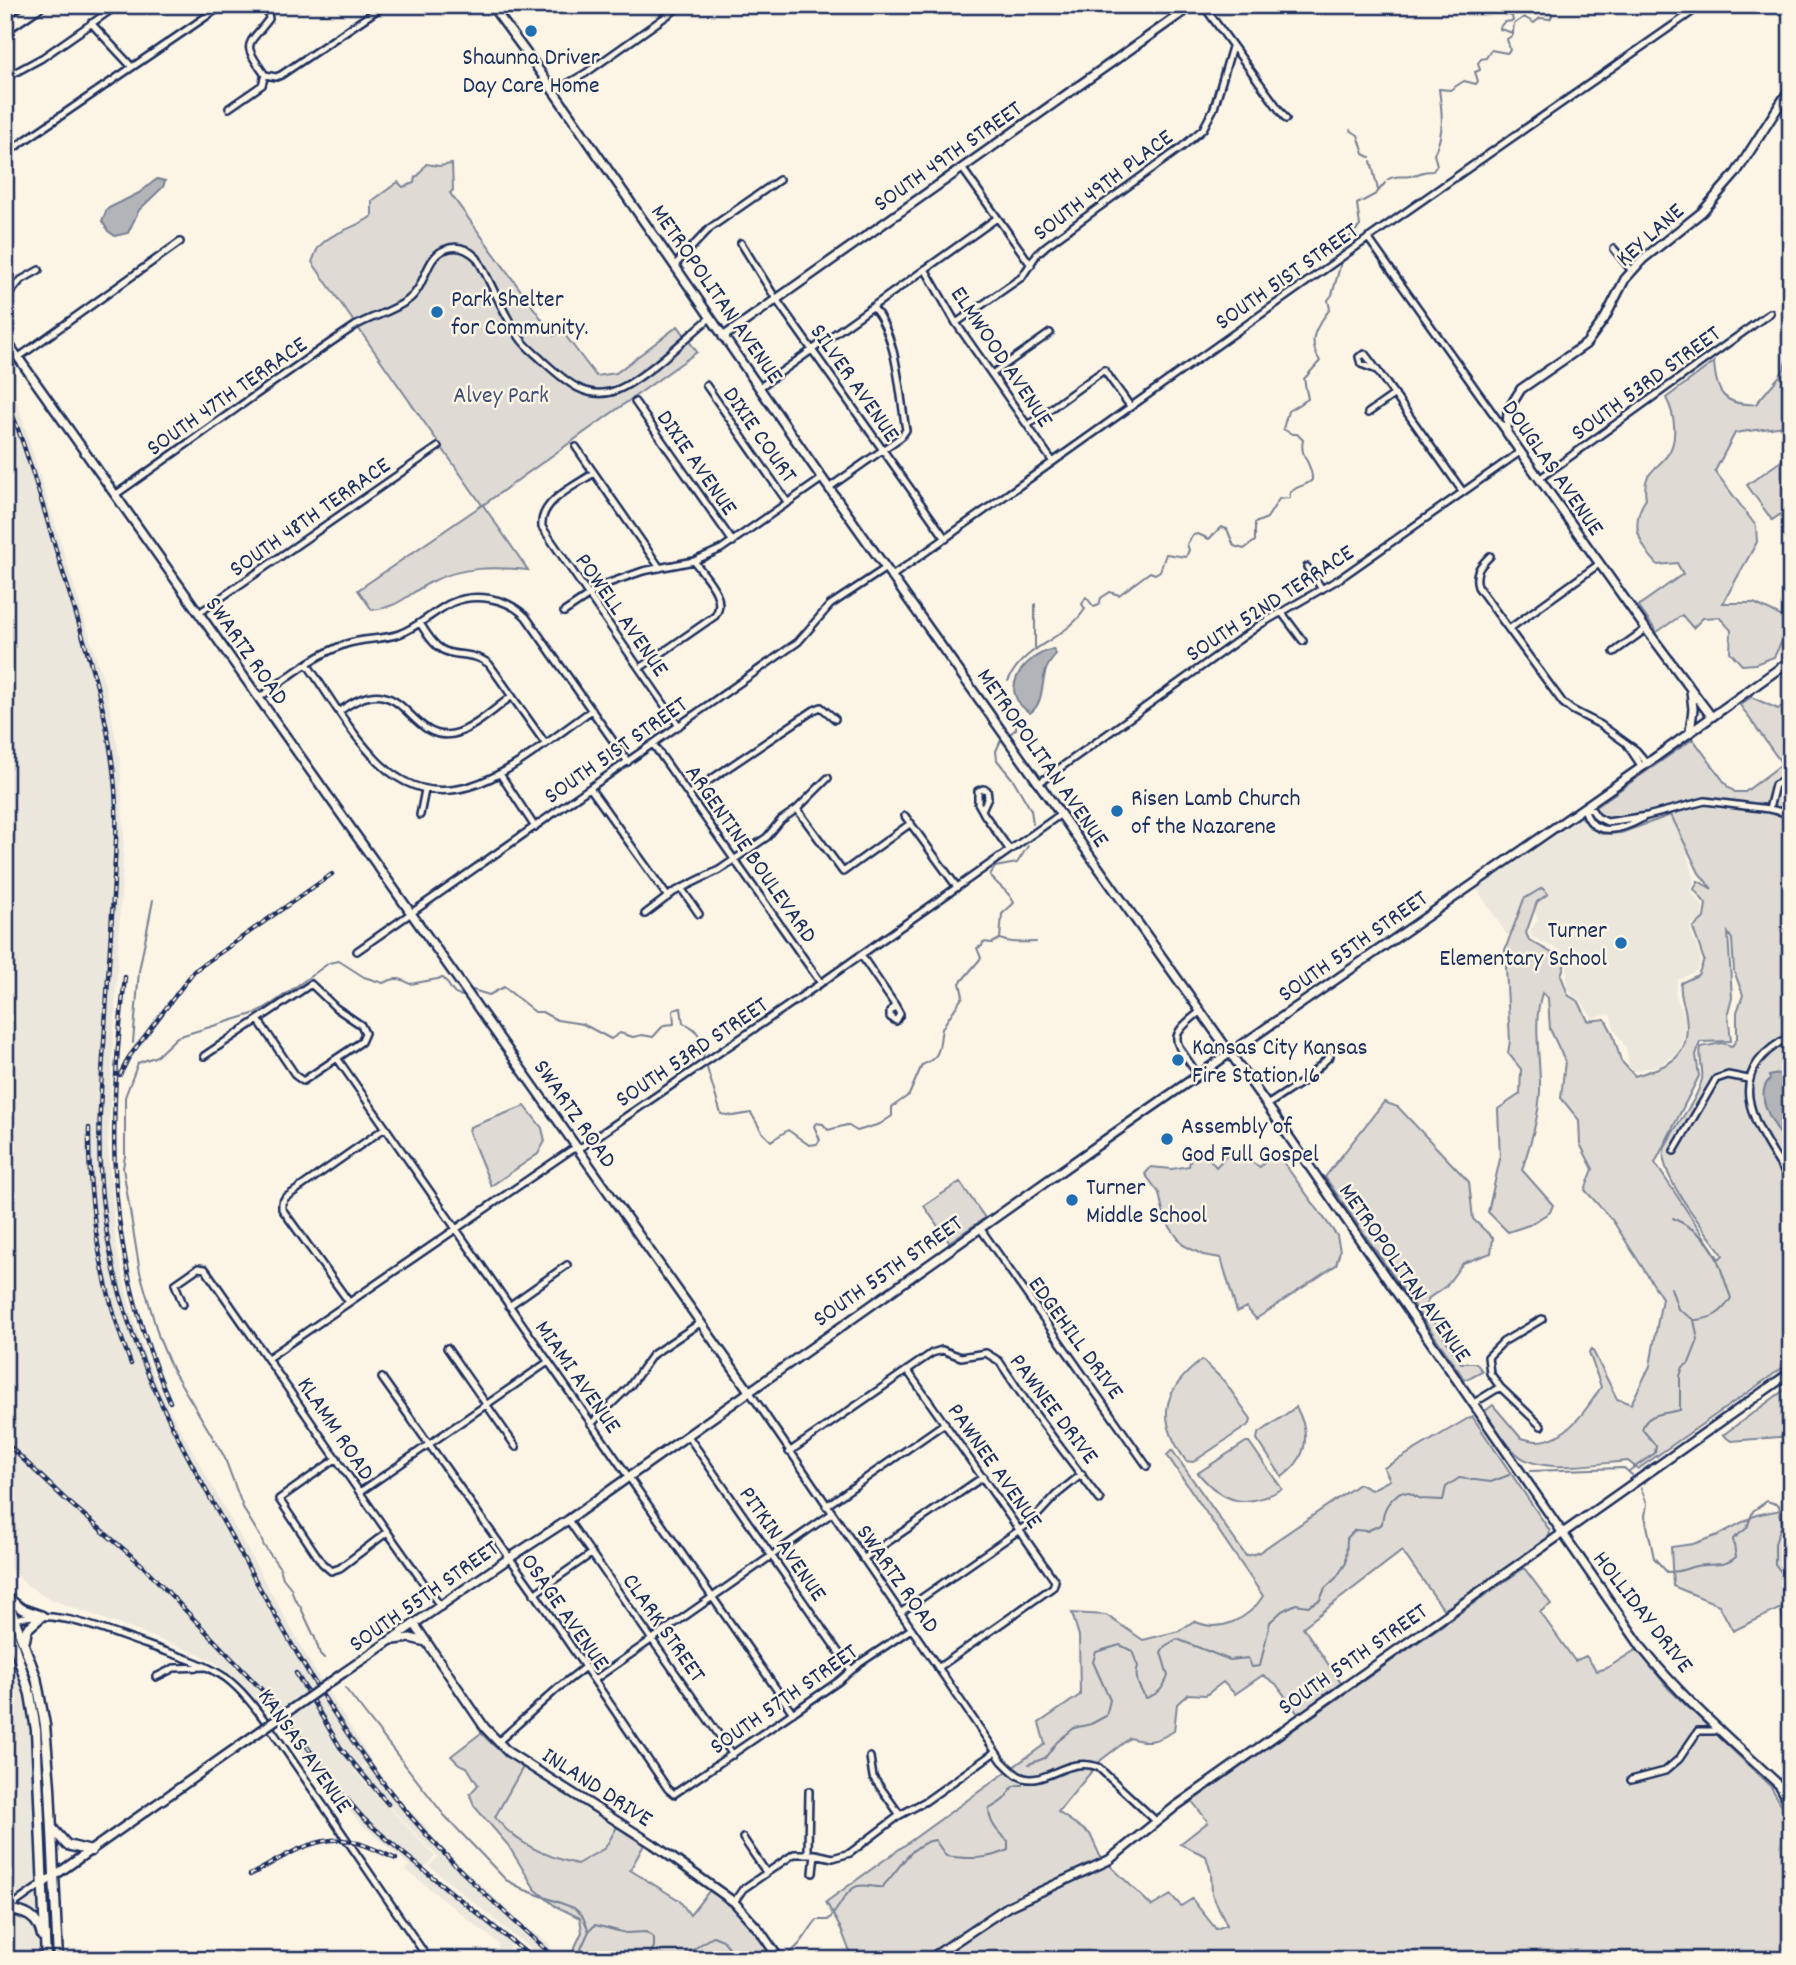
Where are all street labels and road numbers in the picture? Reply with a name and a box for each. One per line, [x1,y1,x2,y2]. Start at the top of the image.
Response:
street label: SOUTH 49TH STREET [867,93,1030,222]
street label: SOUTH 49TH PLACE [1026,122,1181,251]
street label: KEY LANE [1609,196,1693,276]
street label: METROPOLITAN AVENUE [641,198,790,391]
street label: SOUTH 51ST STREET [1209,215,1367,340]
street label: ELMWOOD AVENUE [941,280,1060,435]
street label: SILVER AVENUE [800,318,907,450]
street label: SOUTH 53RD STREET [1565,318,1729,450]
street label: SOUTH 47TH TERRACE [140,329,315,466]
street label: DIXIE COURT [713,381,804,491]
street label: DOUGLAS AVENUE [1492,394,1611,544]
street label: DIXIE AVENUE [647,404,745,524]
street label: SOUTH 48TH TERRACE [223,450,398,587]
street label: SOUTH 52ND TERRACE [1180,537,1361,672]
street label: POWELL AVENUE [565,547,676,685]
street label: SWARTZ ROAD [196,590,296,713]
street label: METROPOLITAN AVENUE [967,662,1116,855]
street label: SOUTH 51ST STREET [538,689,696,814]
street label: ARGENTINE BOULEVARD [675,759,824,951]
street label: SOUTH 55TH STREET [1272,883,1436,1012]
street label: SOUTH 53RD STREET [609,989,776,1117]
street label: SWARTZ ROAD [524,1053,624,1176]
street label: METROPOLITAN AVENUE [1329,1177,1478,1370]
street label: SOUTH 55TH STREET [807,1208,971,1337]
street label: EDGEHILL DRIVE [1018,1270,1131,1408]
street label: MIAMI AVENUE [525,1314,628,1441]
street label: PAWNEE DRIVE [1000,1347,1106,1472]
street label: KLAMM ROAD [287,1371,382,1488]
street label: PAWNEE AVENUE [938,1397,1050,1537]
street label: PITKIN AVENUE [729,1480,834,1609]
street label: SWARTZ ROAD [847,1518,947,1641]
street label: SOUTH 55TH STREET [343,1533,507,1662]
street label: HOLLIDAY DRIVE [1583,1545,1700,1681]
street label: OSAGE AVENUE [511,1547,616,1678]
street label: CLARK STREET [612,1567,713,1691]
street label: SOUTH 59TH STREET [1272,1596,1436,1725]
street label: SOUTH 57TH STREET [704,1636,866,1764]
street label: KANSAS AVENUE [248,1682,359,1821]
street label: INLAND DRIVE [534,1740,659,1837]

